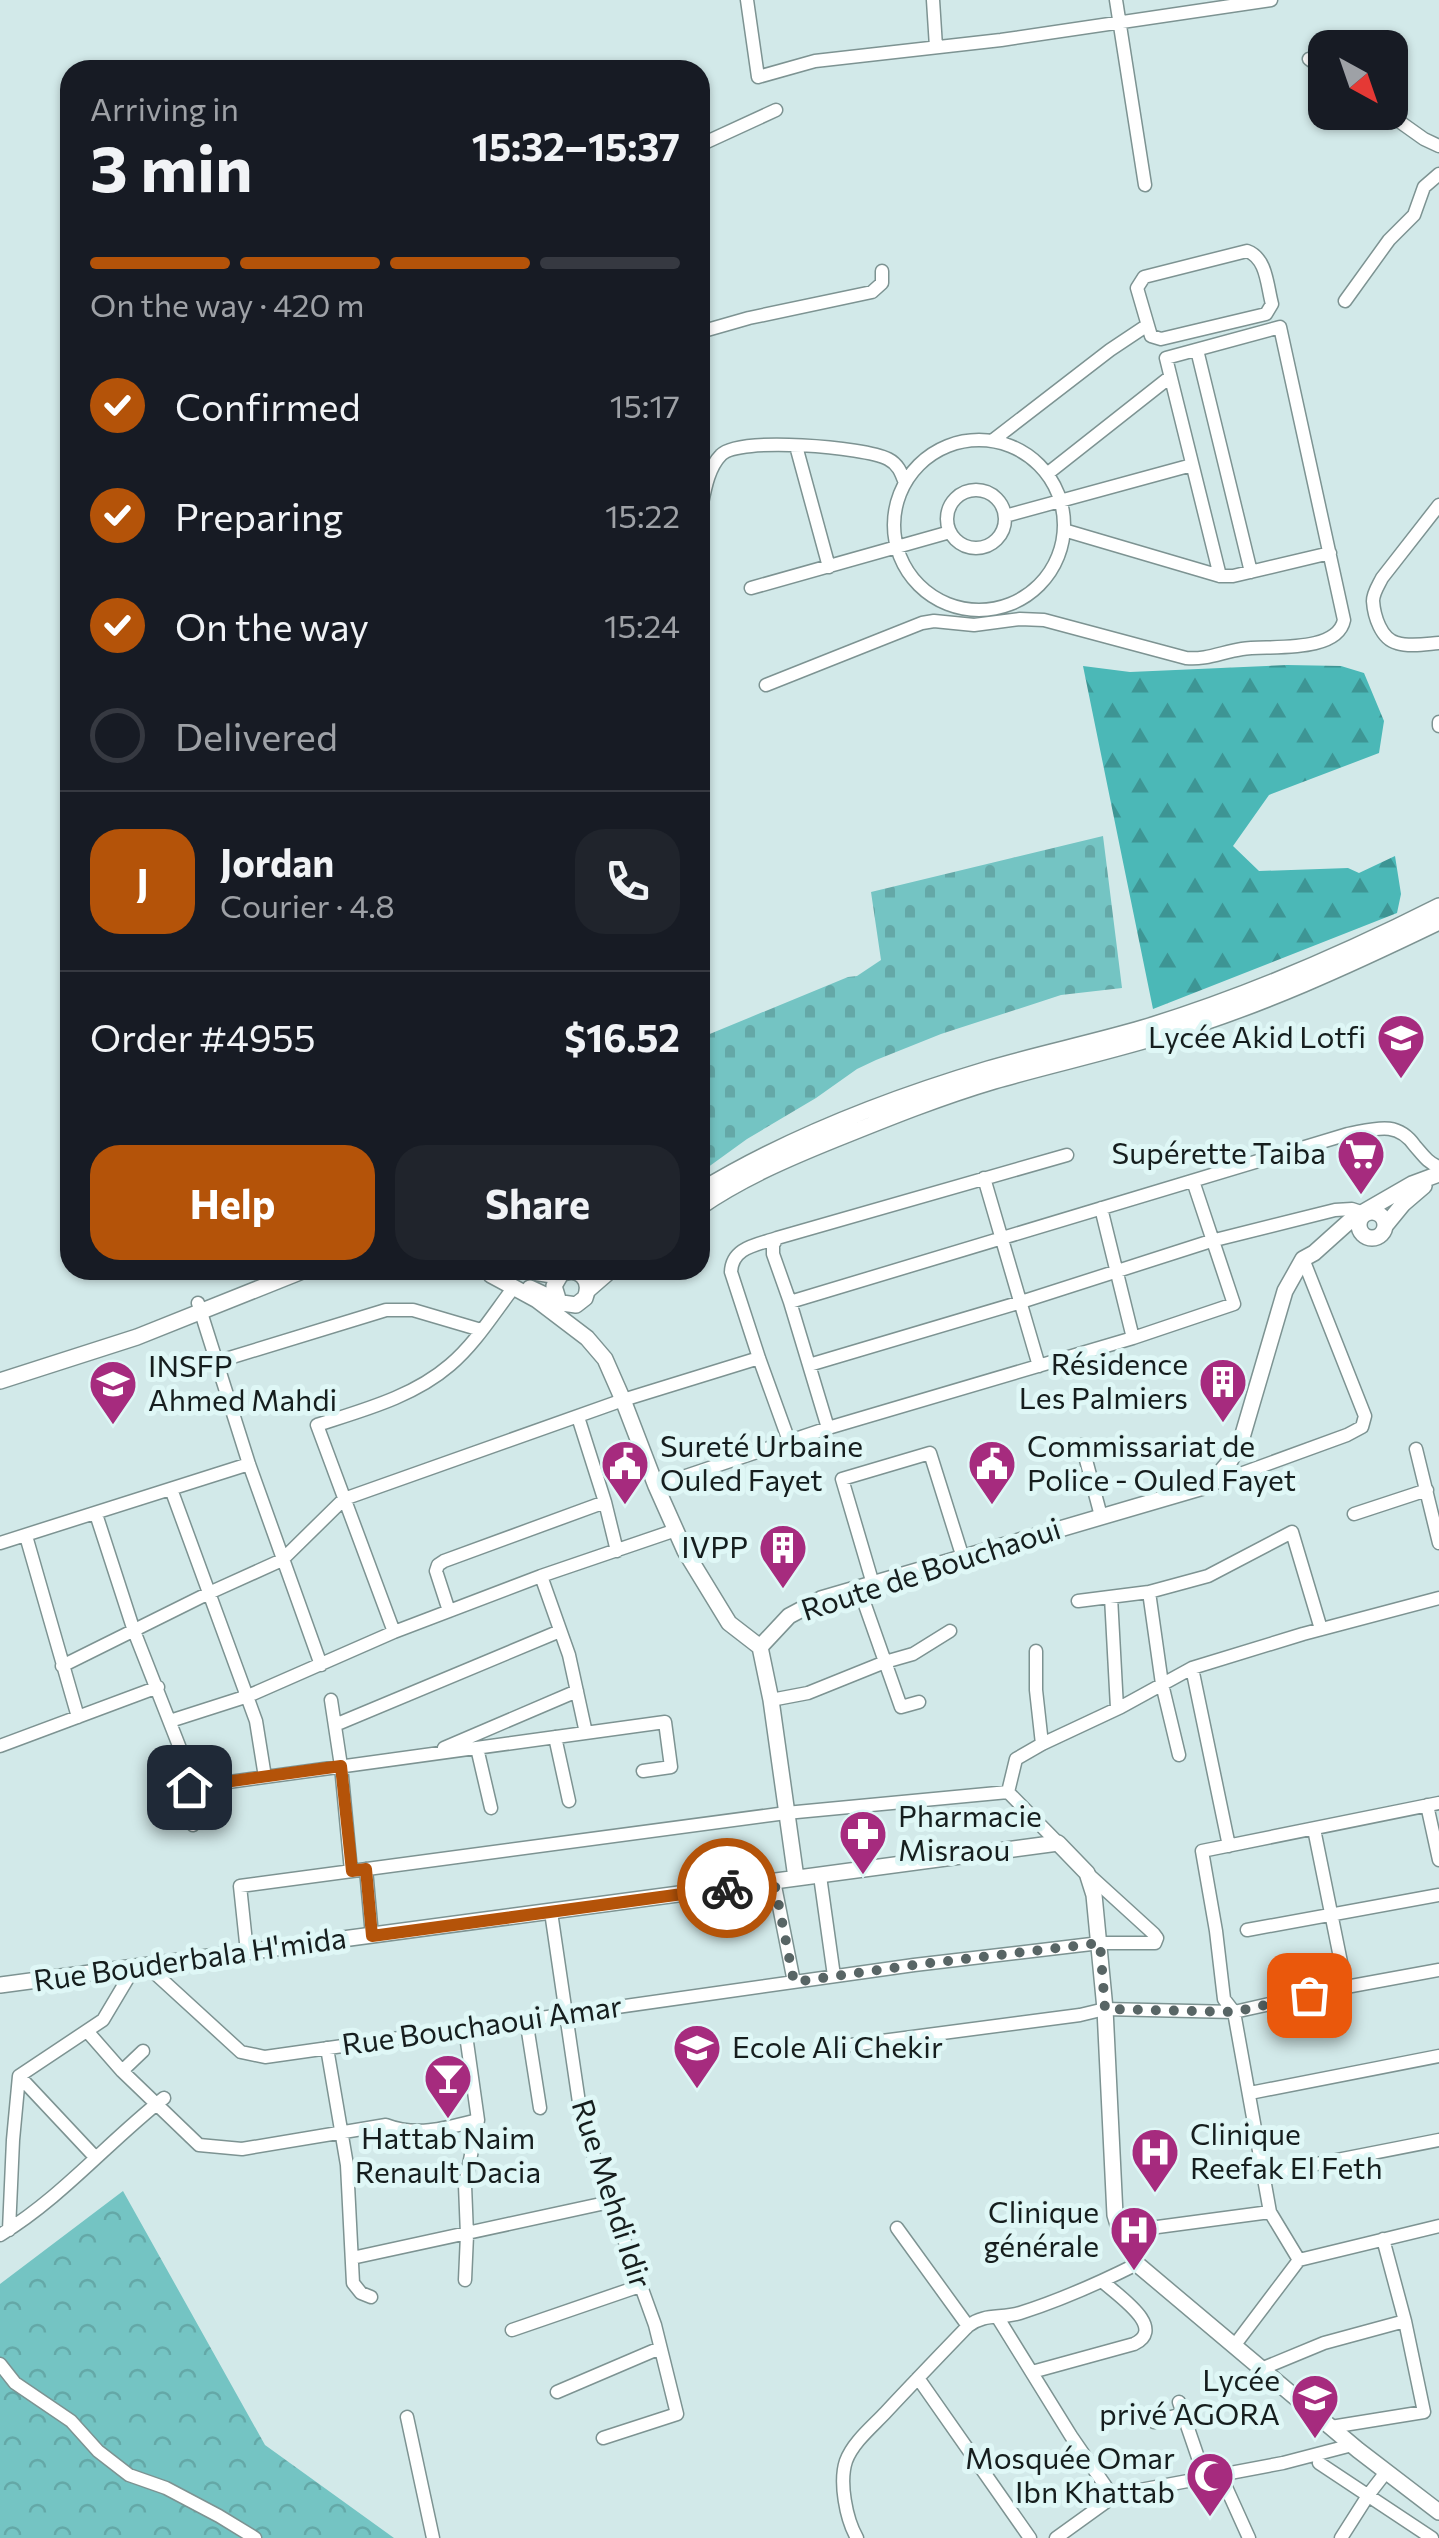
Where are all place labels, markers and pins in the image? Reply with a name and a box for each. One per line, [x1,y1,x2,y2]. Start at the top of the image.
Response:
school or university icon: Lycée Akid Lotfi [1375,1012,1427,1080]
place label: Lycée Akid Lotfi [1148,1017,1366,1054]
supermarket icon: Supérette Taiba [1335,1128,1387,1196]
place label: Supérette Taiba [1112,1133,1326,1170]
place label: Résidence Les Palmiers [1019,1344,1188,1415]
place label: INSFP Ahmed Mahdi [148,1346,337,1417]
building icon: Résidence Les Palmiers [1197,1356,1249,1424]
school or university icon: INSFP Ahmed Mahdi [87,1358,139,1426]
place label: Sureté Urbaine Ouled Fayet [660,1426,863,1497]
place label: Commissariat de Police - Ouled Fayet [1027,1426,1296,1497]
public building icon: Sureté Urbaine Ouled Fayet [599,1438,651,1506]
public building icon: Commissariat de Police - Ouled Fayet [966,1438,1018,1506]
building icon: IVPP [757,1522,809,1590]
place label: IVPP [681,1527,748,1564]
pin [147,1745,232,1830]
place label: Pharmacie Misraou [898,1796,1042,1867]
pharmacy icon: Pharmacie Misraou [837,1808,889,1876]
pin [1267,1953,1352,2038]
school or university icon: Ecole Ali Chekir [671,2022,723,2090]
place label: Ecole Ali Chekir [732,2027,943,2064]
bar icon: Hattab Naim Renault Dacia [422,2052,474,2120]
place label: Clinique Reefak El Feth [1190,2114,1383,2185]
place label: Hattab Naim Renault Dacia [355,2118,541,2189]
hospital icon: Clinique Reefak El Feth [1129,2126,1181,2194]
place label: Clinique générale [983,2192,1099,2263]
hospital icon: Clinique générale [1108,2204,1160,2272]
place label: Lycée privé AGORA [1099,2360,1280,2431]
school or university icon: Lycée privé AGORA [1289,2372,1341,2440]
place label: Mosquée Omar Ibn Khattab [965,2438,1175,2509]
mosque icon: Mosquée Omar Ibn Khattab [1184,2450,1236,2518]

